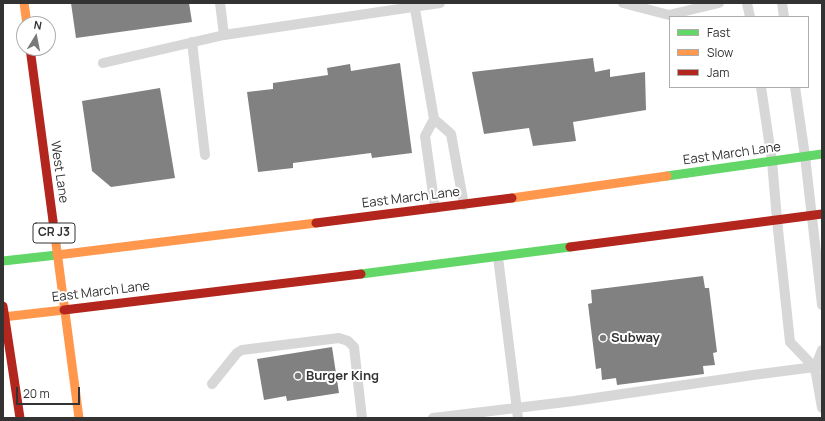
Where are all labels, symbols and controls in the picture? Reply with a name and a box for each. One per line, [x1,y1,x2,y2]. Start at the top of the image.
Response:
north arrow [16,16,56,56]
legend [669,16,809,88]
text: N [33,17,43,33]
text: Fast [707,24,731,41]
text: Slow [707,44,733,61]
text: Jam [707,64,729,81]
street label: East March Lane [682,139,782,169]
street label: West Lane [47,140,71,204]
street label: East March Lane [361,184,461,212]
road number: CR J3 [33,223,75,243]
street label: East March Lane [51,278,151,306]
place label: Subway [611,330,660,346]
marker: Subway [598,333,608,343]
place label: Burger King [306,368,379,384]
marker: Burger King [293,371,303,381]
scale bar [18,379,82,405]
text: 20 m [23,385,50,402]

